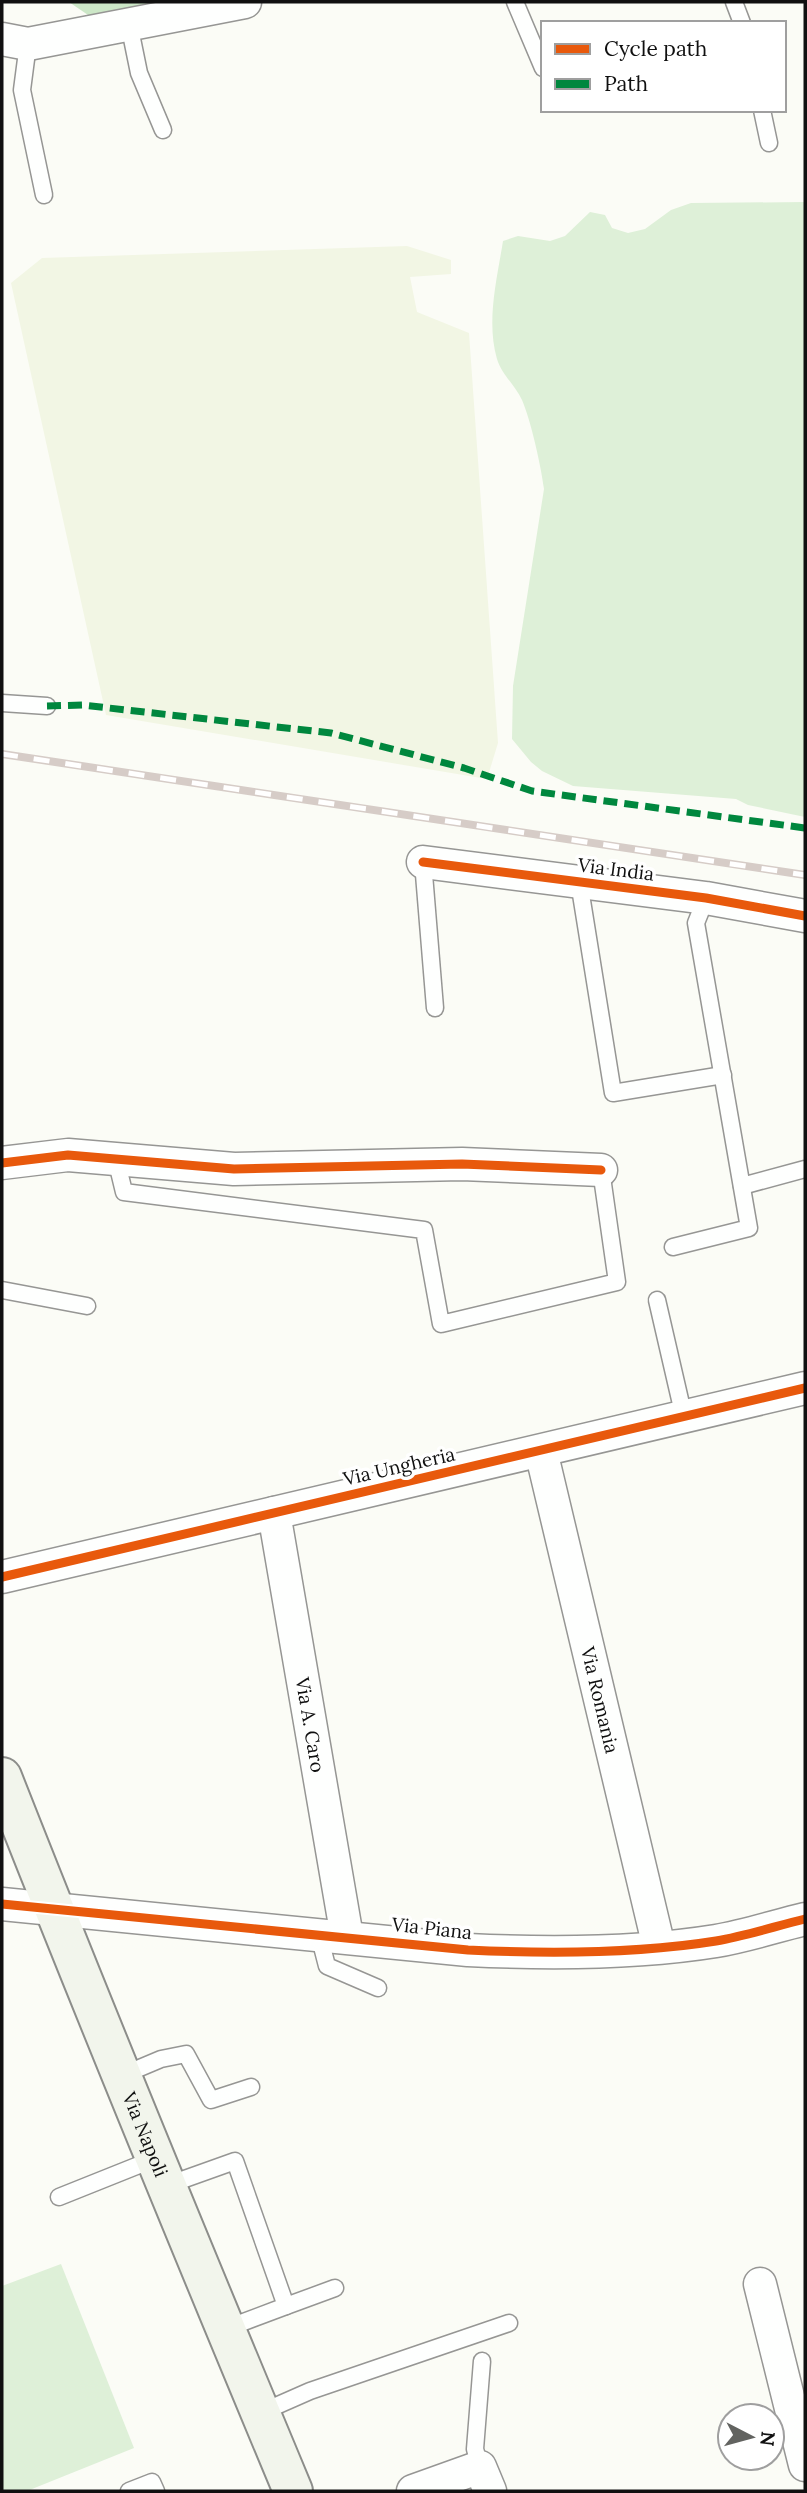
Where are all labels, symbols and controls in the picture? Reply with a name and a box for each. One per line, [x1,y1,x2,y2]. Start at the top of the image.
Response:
legend [541,21,786,112]
text: Cycle path [604,35,707,62]
text: Path [604,70,648,97]
street label: Via India [576,852,656,886]
street label: Via Ungheria [340,1441,457,1491]
street label: Via Romania [576,1643,625,1756]
street label: Via A. Caro [290,1674,330,1774]
street label: Via Piana [390,1912,473,1944]
street label: Via Napoli [117,2087,173,2180]
north arrow [716,2402,786,2472]
text: N [755,2430,781,2448]

